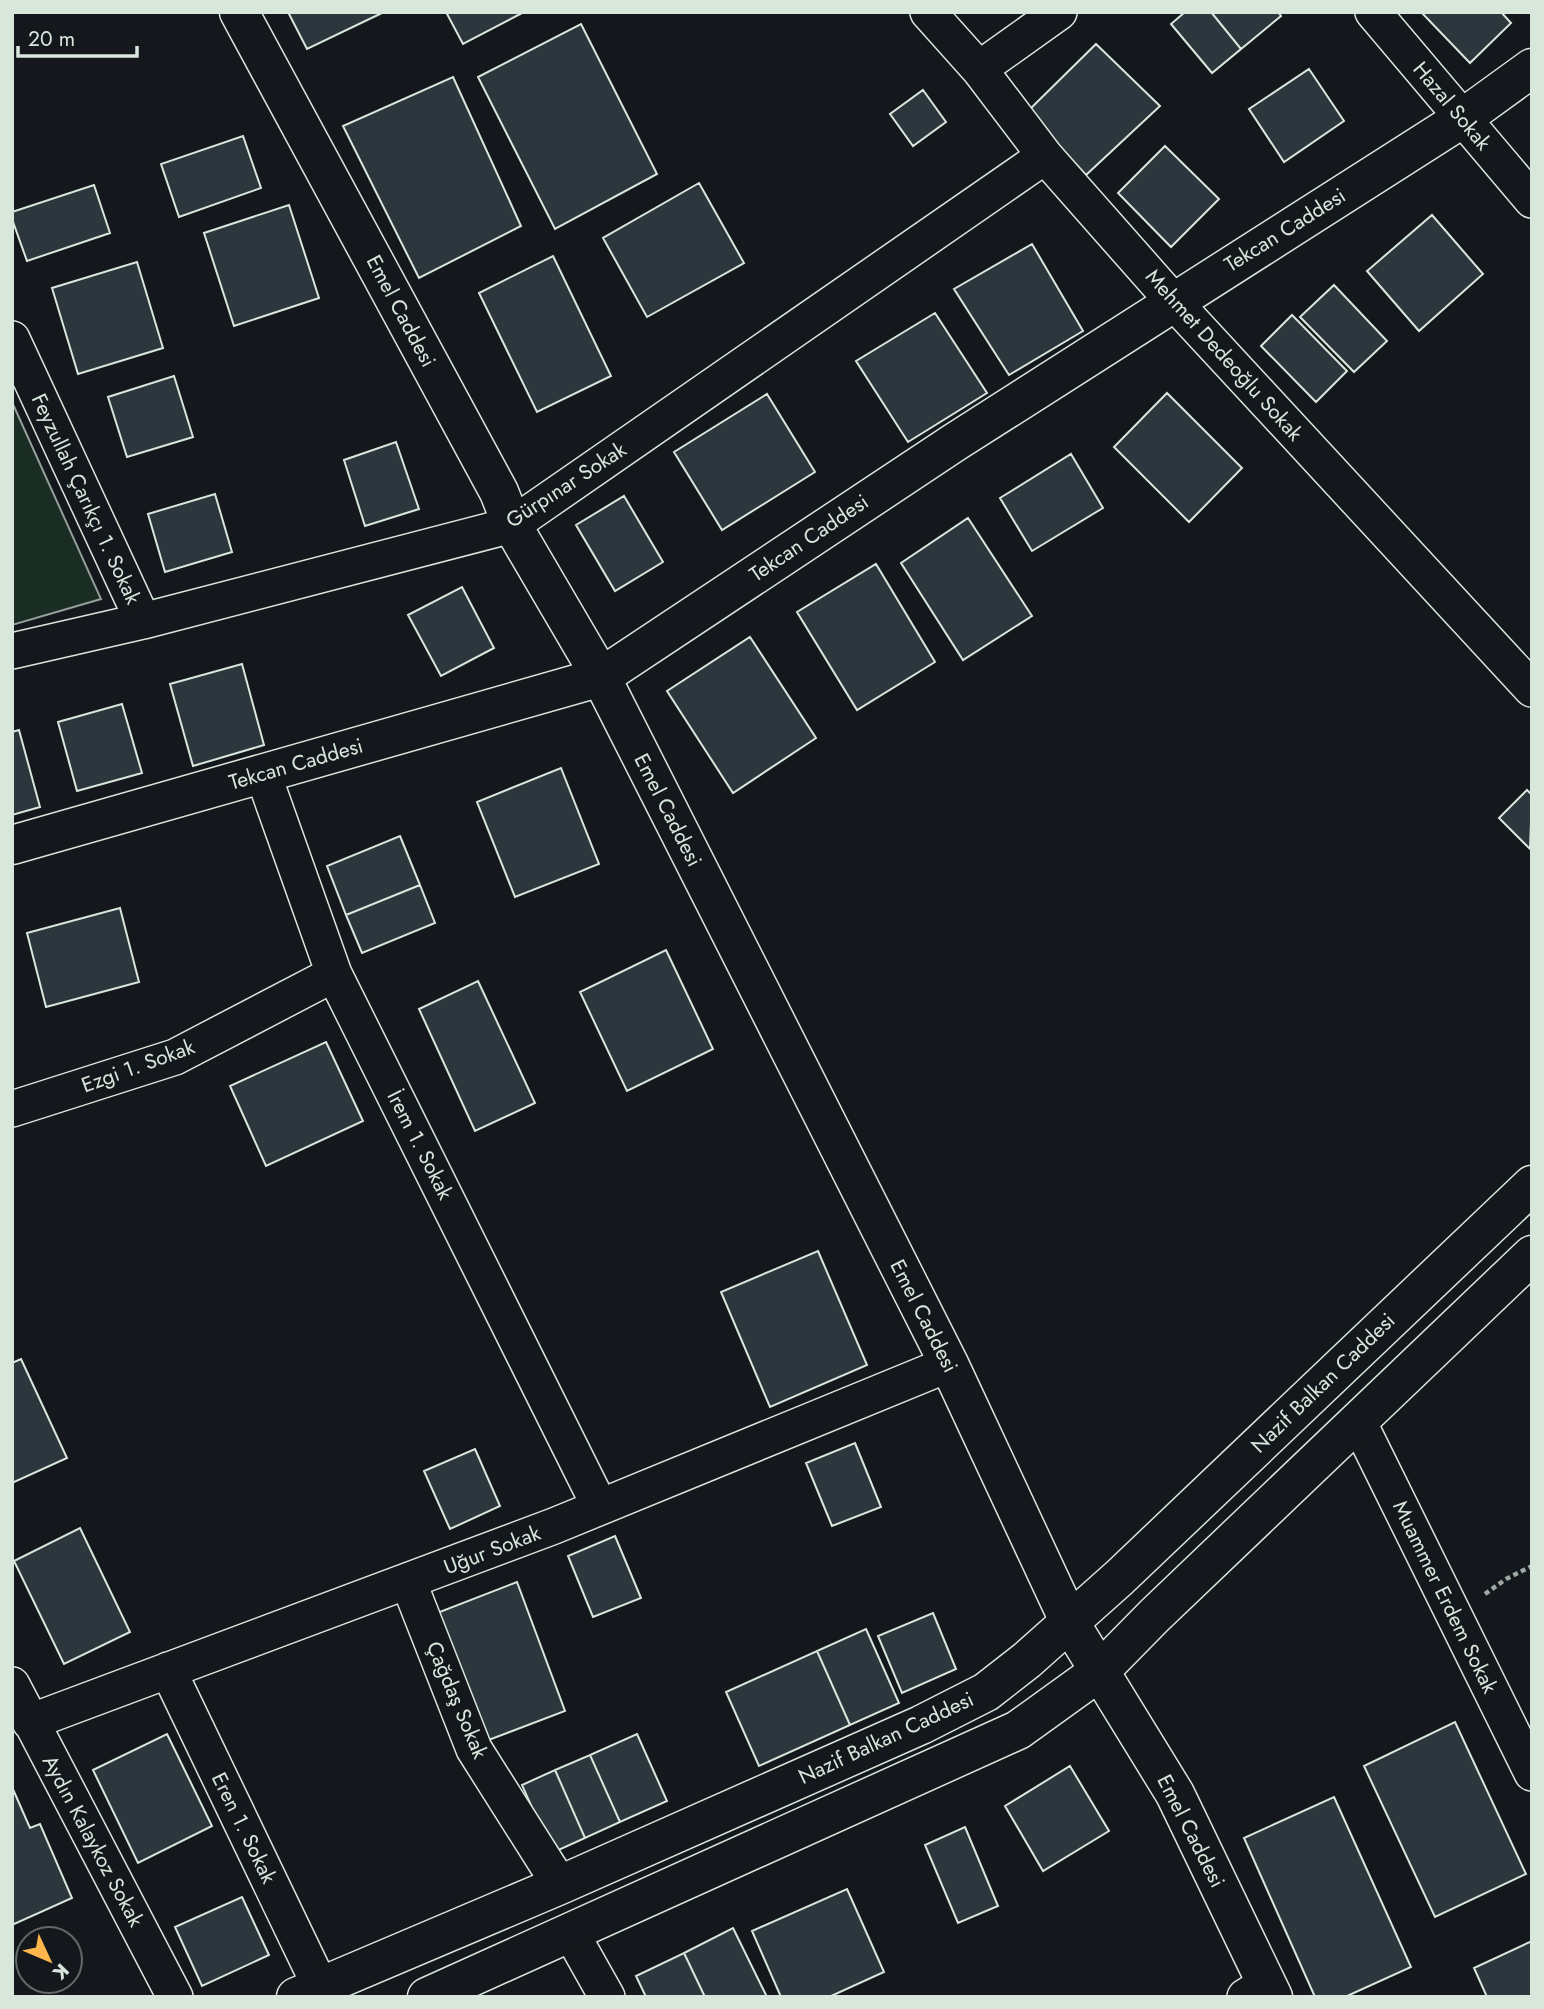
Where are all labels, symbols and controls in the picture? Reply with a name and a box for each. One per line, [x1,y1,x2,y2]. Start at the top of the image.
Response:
scale bar [18,14,136,58]
text: 20 m [28,24,75,54]
street label: Hazal Sokak [1406,55,1499,157]
street label: Tekcan Caddesi [1219,181,1351,279]
street label: Emel Caddesi [359,250,443,372]
street label: Mehmet Dedeoğlu Sokak [1138,262,1310,448]
street label: Feyzullah Çarıkçı 1. Sokak [24,389,148,610]
street label: Gürpınar Sokak [500,434,633,535]
street label: Tekcan Caddesi [743,487,875,589]
street label: Tekcan Caddesi [226,731,366,797]
street label: Emel Caddesi [627,748,709,872]
street label: Ezgi 1. Sokak [77,1031,199,1100]
street label: İrem 1. Sokak [380,1085,461,1206]
street label: Emel Caddesi [883,1254,965,1378]
street label: Nazif Balkan Caddesi [1244,1306,1402,1460]
street label: Muammer Erdem Sokak [1385,1496,1505,1699]
street label: Uğur Sokak [439,1518,545,1582]
street label: Çağdaş Sokak [419,1637,495,1764]
street label: Nazif Balkan Caddesi [793,1684,979,1792]
street label: Aydın Kalaykoz Sokak [35,1750,151,1933]
street label: Eren 1. Sokak [204,1767,284,1889]
street label: Emel Caddesi [1150,1769,1232,1893]
north arrow [14,1925,84,1995]
text: K [46,1957,75,1986]

